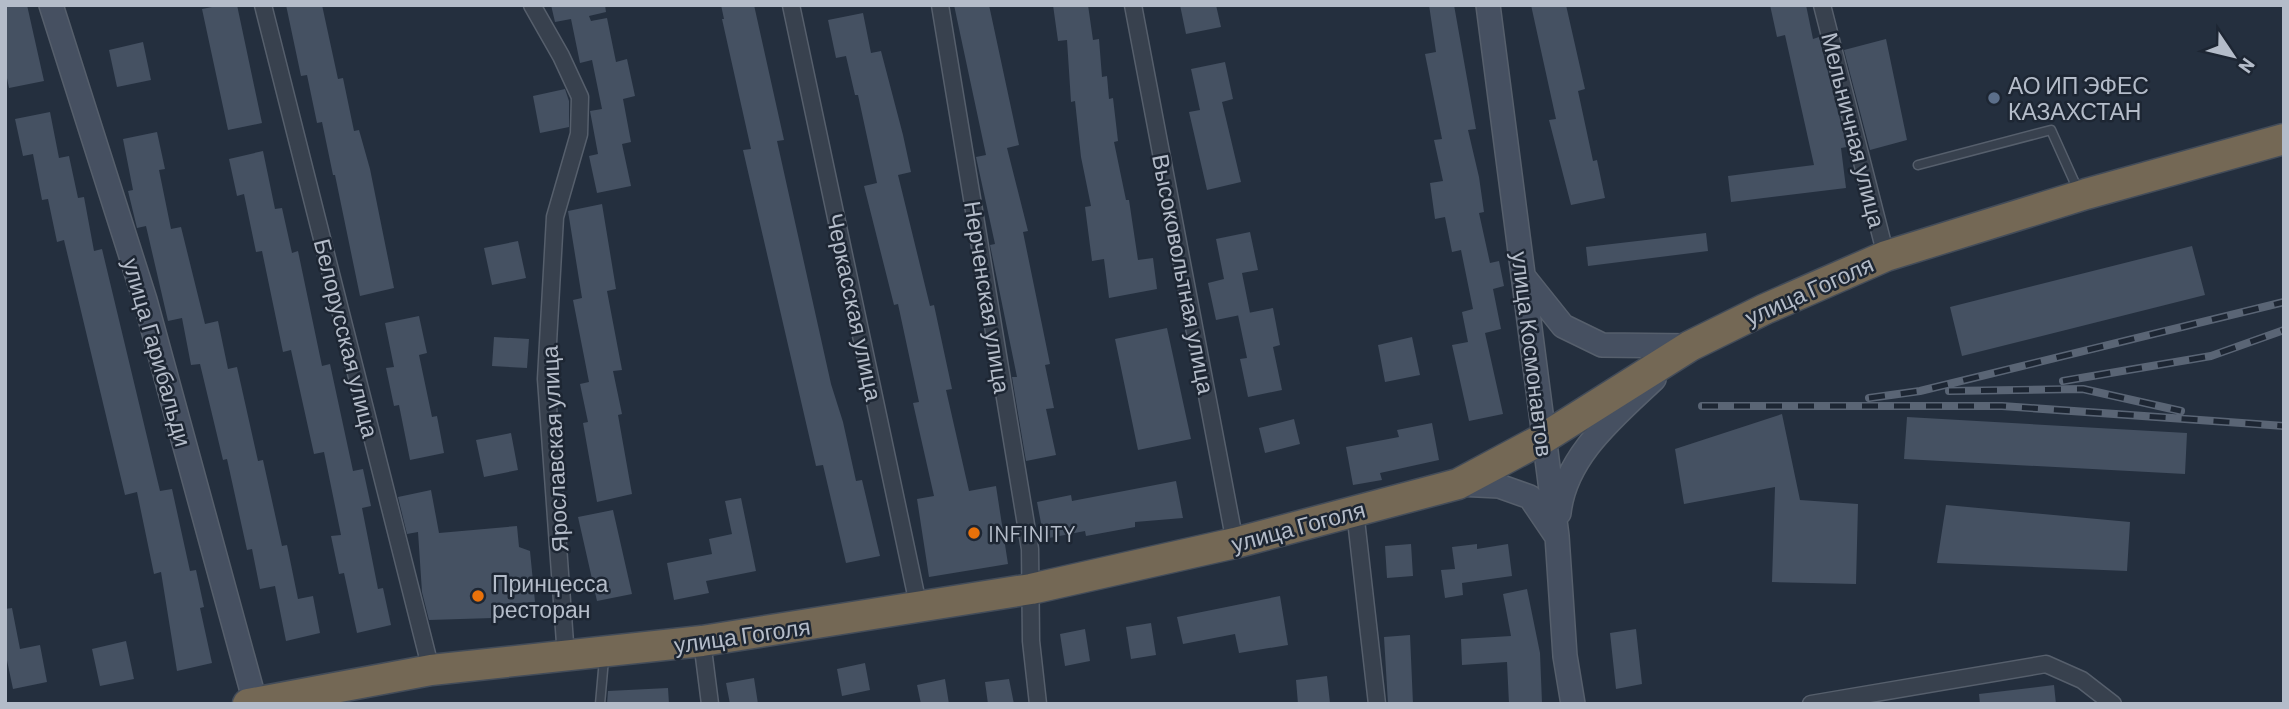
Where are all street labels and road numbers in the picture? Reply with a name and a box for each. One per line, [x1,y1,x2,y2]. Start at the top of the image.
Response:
street label: Мельничная улица [1816,30,1892,231]
street label: Высоковольтная улица [1147,152,1221,396]
street label: Нерченская улица [959,199,1017,395]
street label: Черкасская улица [821,211,889,403]
street label: Белорусская улица [309,236,385,441]
street label: улица Гоголя [1740,249,1878,331]
street label: улица Космонавтов [1507,250,1559,458]
street label: улица Гарибальди [118,255,198,449]
street label: Ярославская улица [535,345,573,553]
street label: улица Гоголя [1228,495,1368,557]
street label: улица Гоголя [672,612,812,658]

